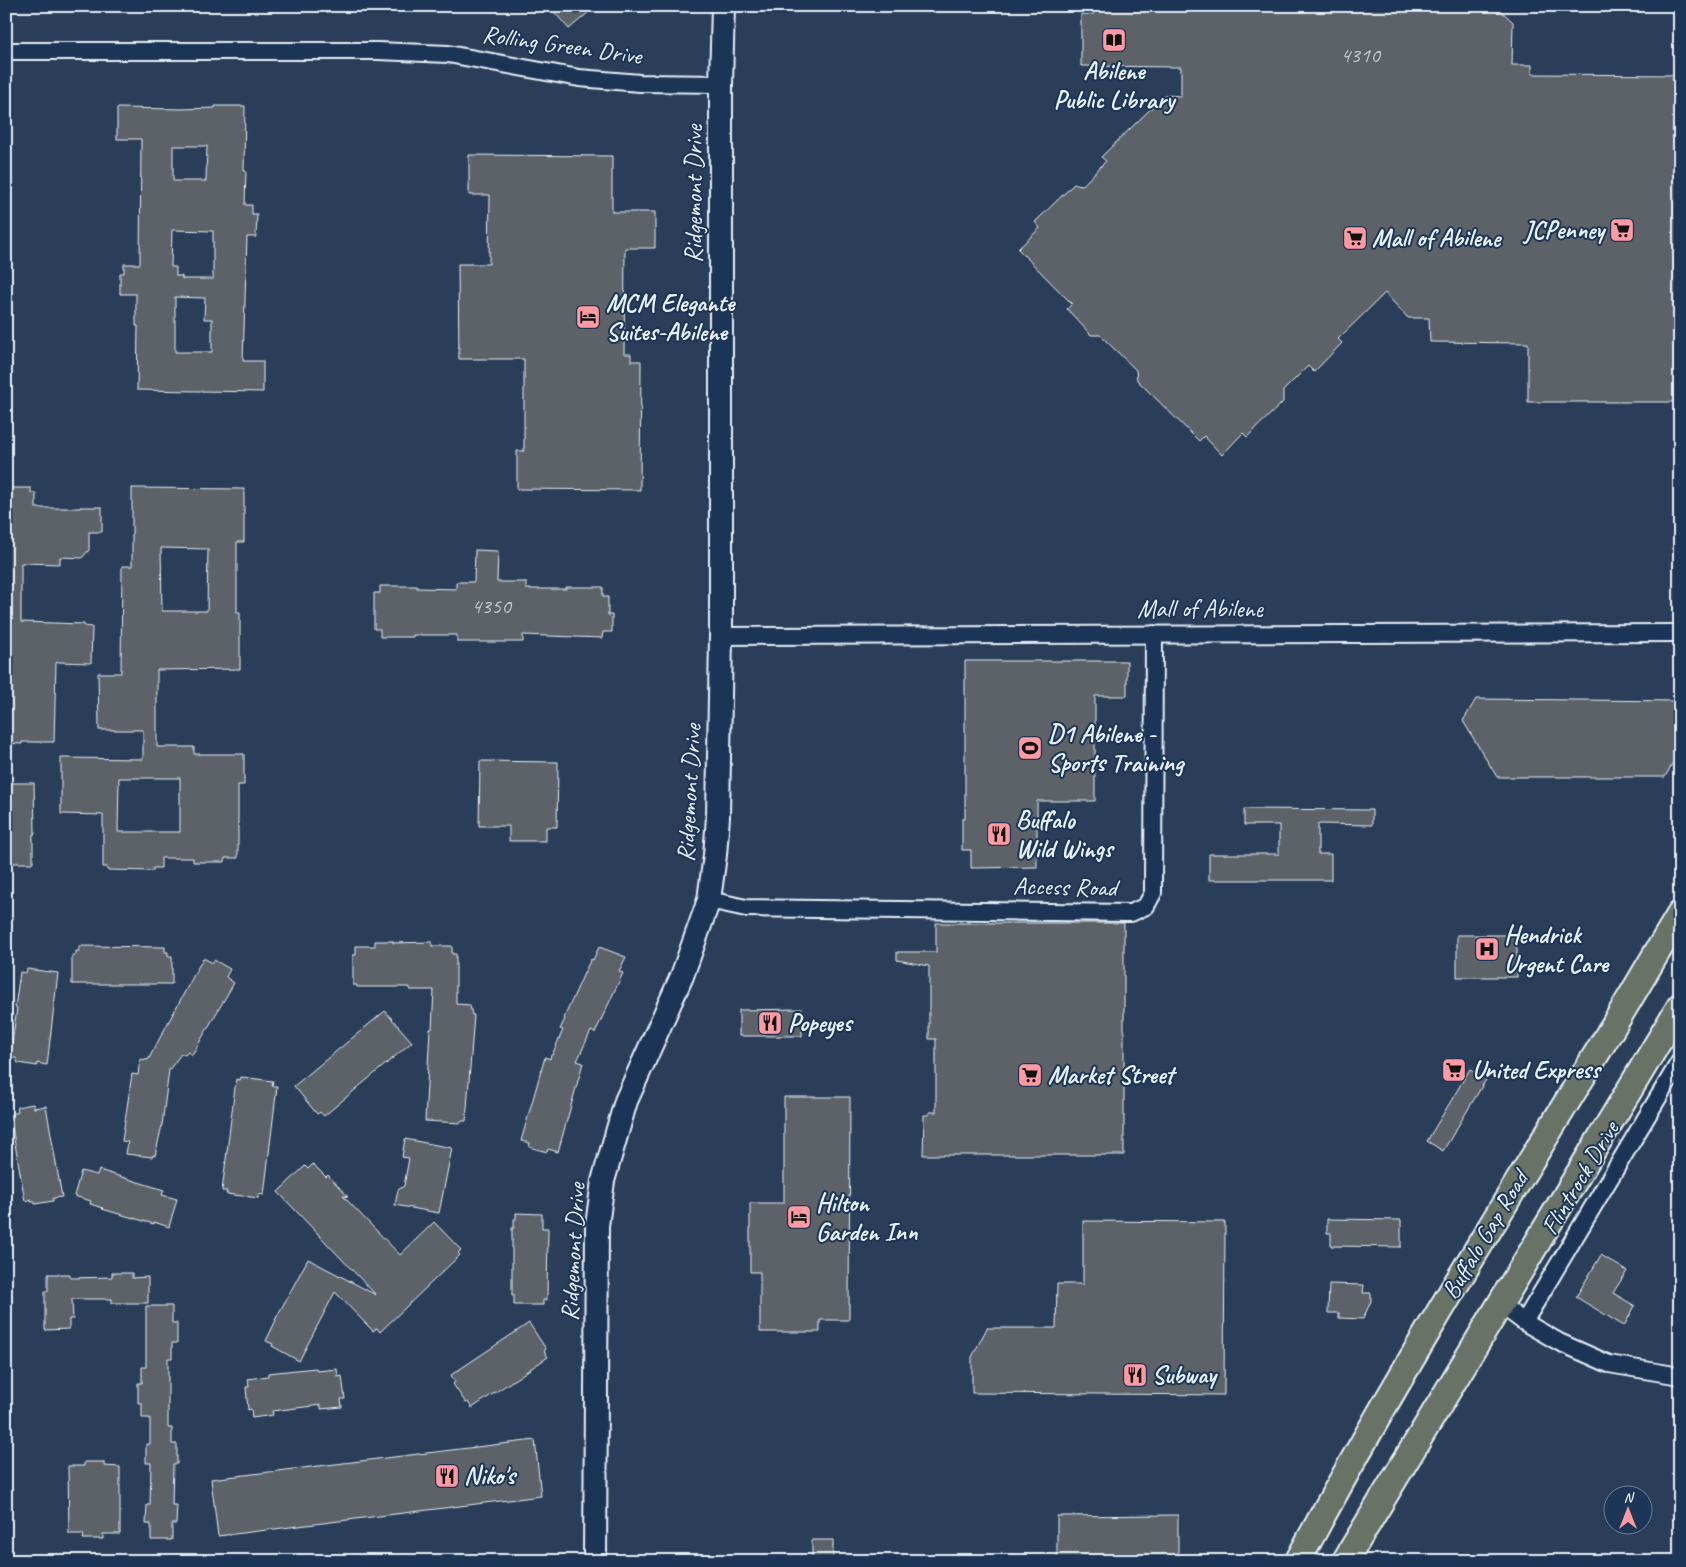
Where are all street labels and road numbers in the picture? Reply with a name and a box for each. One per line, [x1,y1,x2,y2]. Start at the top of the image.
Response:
street label: Rolling Green Drive [480,18,646,72]
street label: Ridgemont Drive [678,123,710,263]
street label: Mall of Abilene [1137,593,1265,625]
street label: Ridgemont Drive [669,721,709,863]
street label: Access Road [1013,870,1121,904]
street label: Flintrock Drive [1534,1114,1627,1241]
street label: Buffalo Gap Road [1434,1162,1537,1305]
street label: Ridgemont Drive [553,1180,593,1322]

